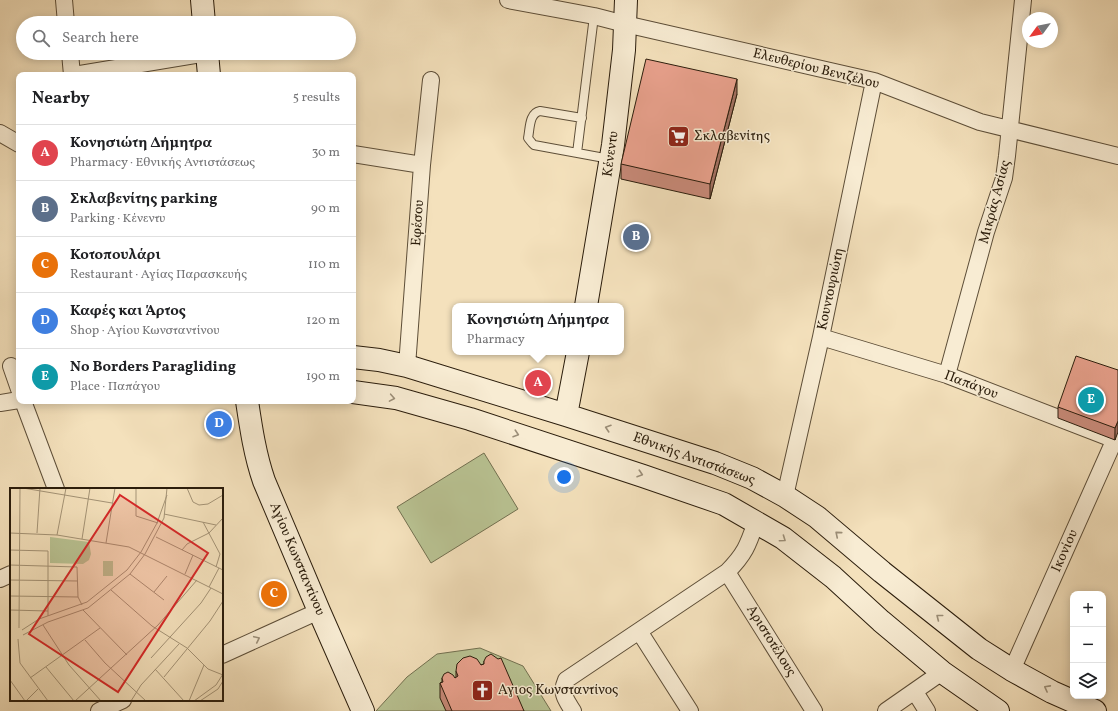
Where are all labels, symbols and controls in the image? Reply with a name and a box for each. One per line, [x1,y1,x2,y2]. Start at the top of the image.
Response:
north arrow [1022,12,1058,48]
search box [16,16,356,60]
icon: search [30,27,52,49]
text: Search here [62,28,139,49]
street label: Ελευθερίου Βενιζέλου [751,44,881,94]
text: Nearby [32,87,90,110]
text: 5 results [293,89,340,107]
supermarket icon: Σκλαβενίτης [666,123,692,149]
place label: Σκλαβενίτης [694,127,770,146]
street label: Κένεντυ [598,130,624,178]
text: Κονησιώτη Δήμητρα [70,133,212,154]
text: A [40,144,50,162]
text: 30 m [312,144,340,162]
text: Pharmacy · Εθνικής Αντιστάσεως [70,154,255,172]
street label: Μικράς Ασίας [975,158,1015,246]
text: Σκλαβενίτης parking [70,189,218,210]
street label: Εφέσου [407,199,429,247]
text: B [41,200,49,218]
text: 90 m [311,200,340,218]
text: Parking · Κένεντυ [70,210,165,228]
pin: B [623,222,649,252]
text: Κοτοπουλάρι [70,245,161,266]
street label: Κουντουριώτη [813,246,849,332]
text: C [41,256,49,274]
text: 110 m [308,256,340,274]
text: Restaurant · Αγίας Παρασκευής [70,266,247,284]
text: Καφές και Άρτος [70,301,186,322]
popup [452,303,624,355]
text: Κονησιώτη Δήμητρα [467,310,609,331]
text: D [40,312,50,330]
text: 120 m [306,312,340,330]
text: Shop · Αγίου Κωνσταντίνου [70,322,220,340]
text: Pharmacy [467,331,525,349]
text: No Borders Paragliding [70,357,236,378]
street label: Παπάγου [941,366,1001,404]
text: E [41,368,49,386]
text: 190 m [306,368,340,386]
pin: A [525,368,551,398]
text: Place · Παπάγου [70,378,160,396]
pin: E [1078,385,1104,415]
one-way arrow [388,393,395,402]
pin: D [206,409,232,439]
one-way arrow [604,424,611,433]
street label: Εθνικής Αντιστάσεως [630,428,758,490]
one-way arrow [513,430,520,438]
your location [554,467,574,487]
one-way arrow [636,470,643,478]
inset map [10,488,223,701]
street label: Αγίου Κωνσταντίνου [265,499,330,619]
street label: Ικονίου [1047,526,1083,575]
one-way arrow [836,532,843,539]
one-way arrow [779,534,786,541]
pin: C [261,579,287,609]
map controls [1070,591,1106,699]
button: + [1070,591,1106,627]
street label: Αριστοτέλους [742,602,800,680]
one-way arrow [936,614,943,621]
button: − [1070,627,1106,663]
one-way arrow [254,635,261,643]
button: layers [1070,663,1106,699]
church icon: Αγιος Κωνσταντίνος [470,677,496,703]
place label: Αγιος Κωνσταντίνος [498,681,618,700]
one-way arrow [1044,686,1051,693]

